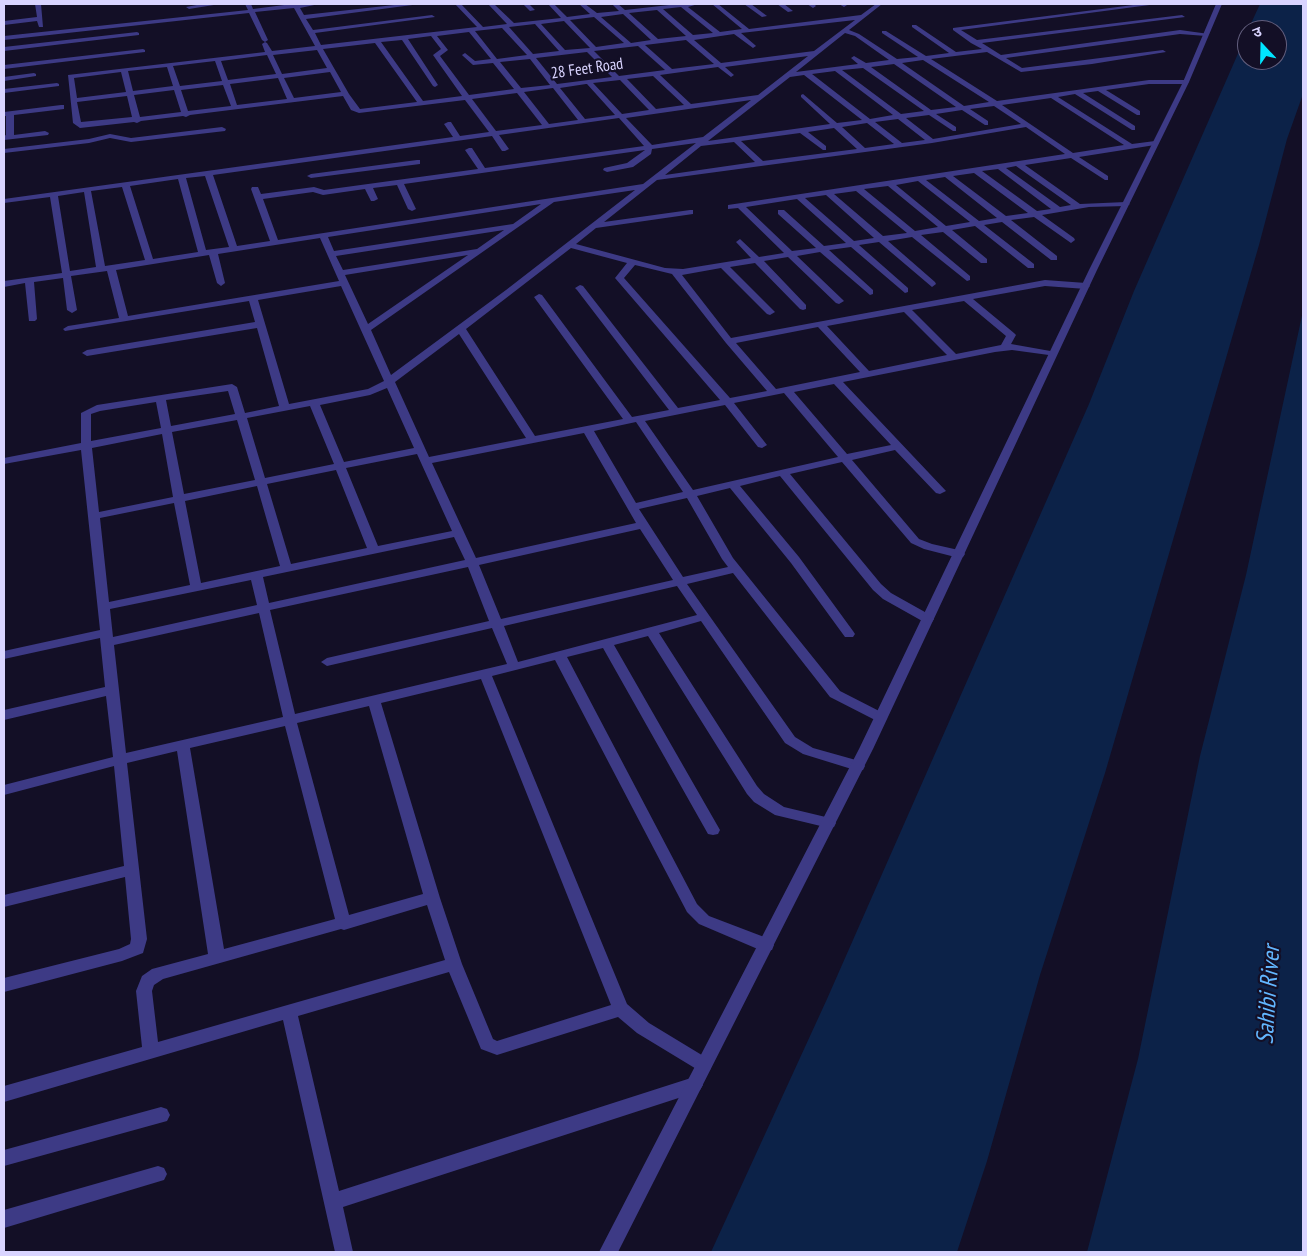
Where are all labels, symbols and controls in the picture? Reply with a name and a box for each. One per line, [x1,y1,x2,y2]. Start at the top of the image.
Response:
north arrow [1237,20,1287,70]
text: उ [1250,22,1264,42]
street label: 28 Feet Road [550,54,624,84]
water label: Sahibi River [1251,945,1287,1045]

